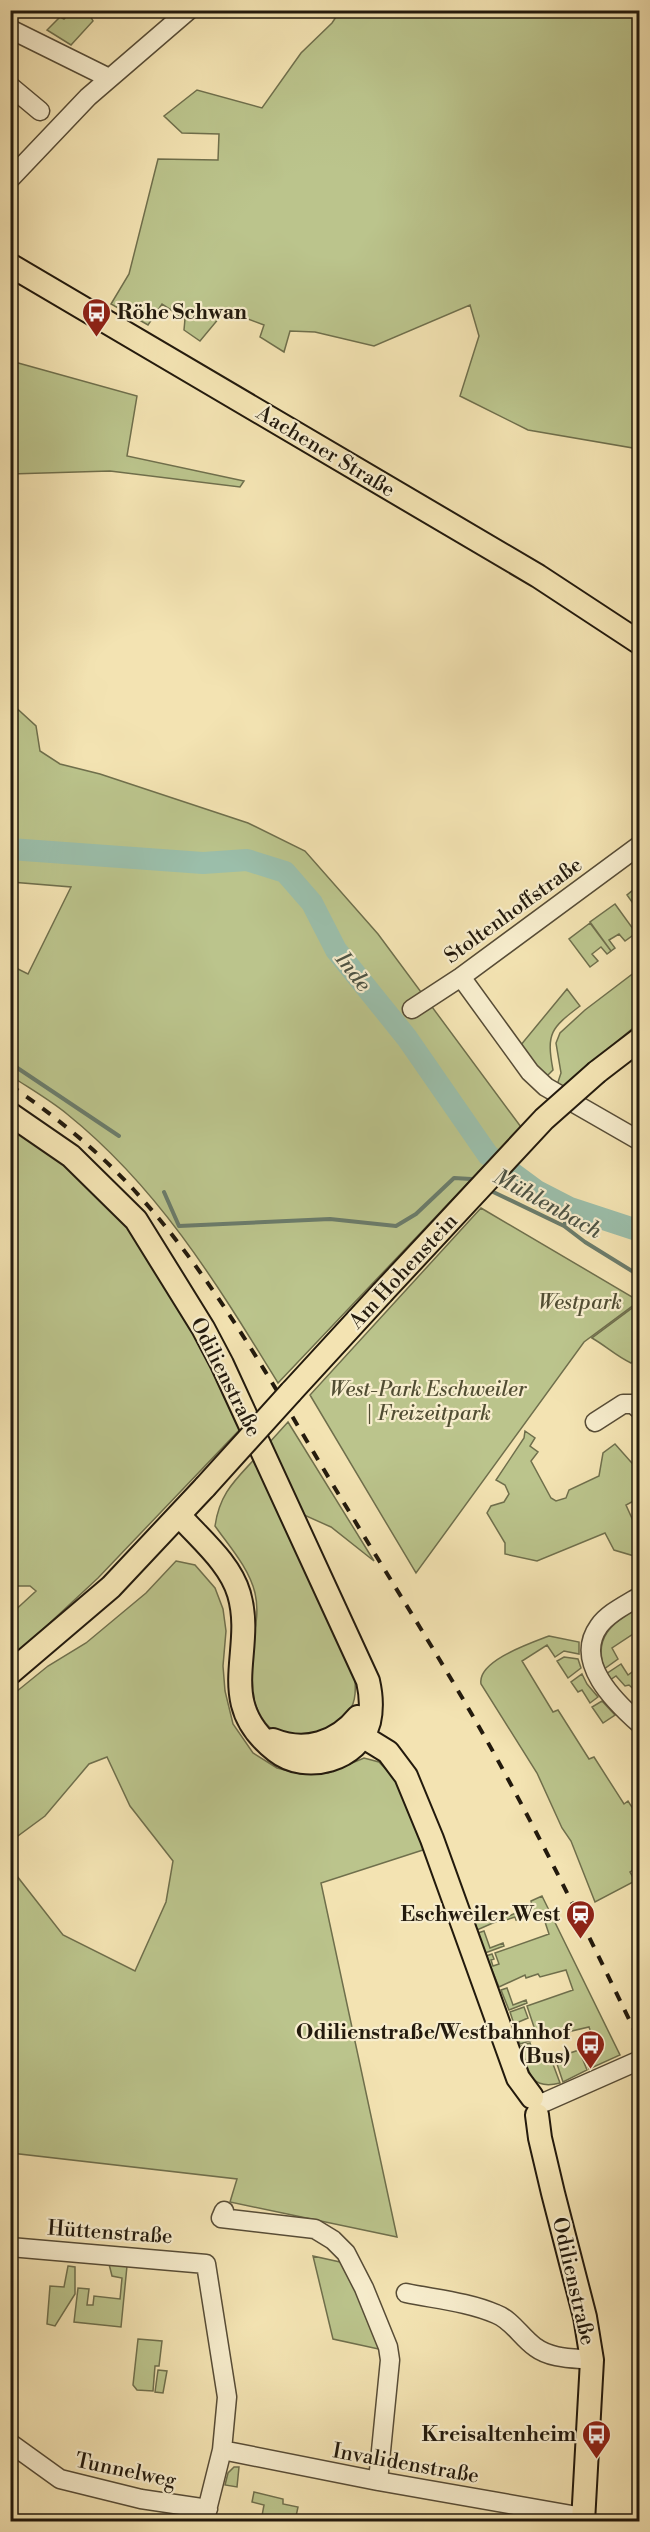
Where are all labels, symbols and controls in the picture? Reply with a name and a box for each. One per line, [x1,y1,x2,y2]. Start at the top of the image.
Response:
bus stop icon: Röhe Schwan [80,296,112,338]
place label: Röhe Schwan [117,300,247,326]
street label: Aachener Straße [251,400,399,503]
street label: Stoltenhoffstraße [440,852,588,970]
water label: Inde [328,946,377,997]
water label: Mühlenbach [488,1164,607,1246]
street label: Am Hohenstein [343,1208,464,1335]
park label: Westpark [538,1290,622,1316]
street label: Odilienstraße [184,1313,266,1441]
park label: West-Park Eschweiler | Freizeitpark [329,1377,528,1427]
station icon: Eschweiler West [565,1898,597,1940]
place label: Eschweiler West [400,1902,561,1928]
place label: Odilienstraße/Westbahnhof (Bus) [296,2020,573,2070]
bus stop icon: Odilienstraße/Westbahnhof (Bus) [575,2028,607,2070]
street label: Odilienstraße [546,2215,600,2348]
street label: Hüttenstraße [46,2216,173,2250]
bus stop icon: Kreisaltenheim [581,2418,613,2460]
place label: Kreisaltenheim [422,2422,576,2448]
street label: Invalidenstraße [331,2438,481,2490]
street label: Tunnelweg [73,2448,179,2494]

